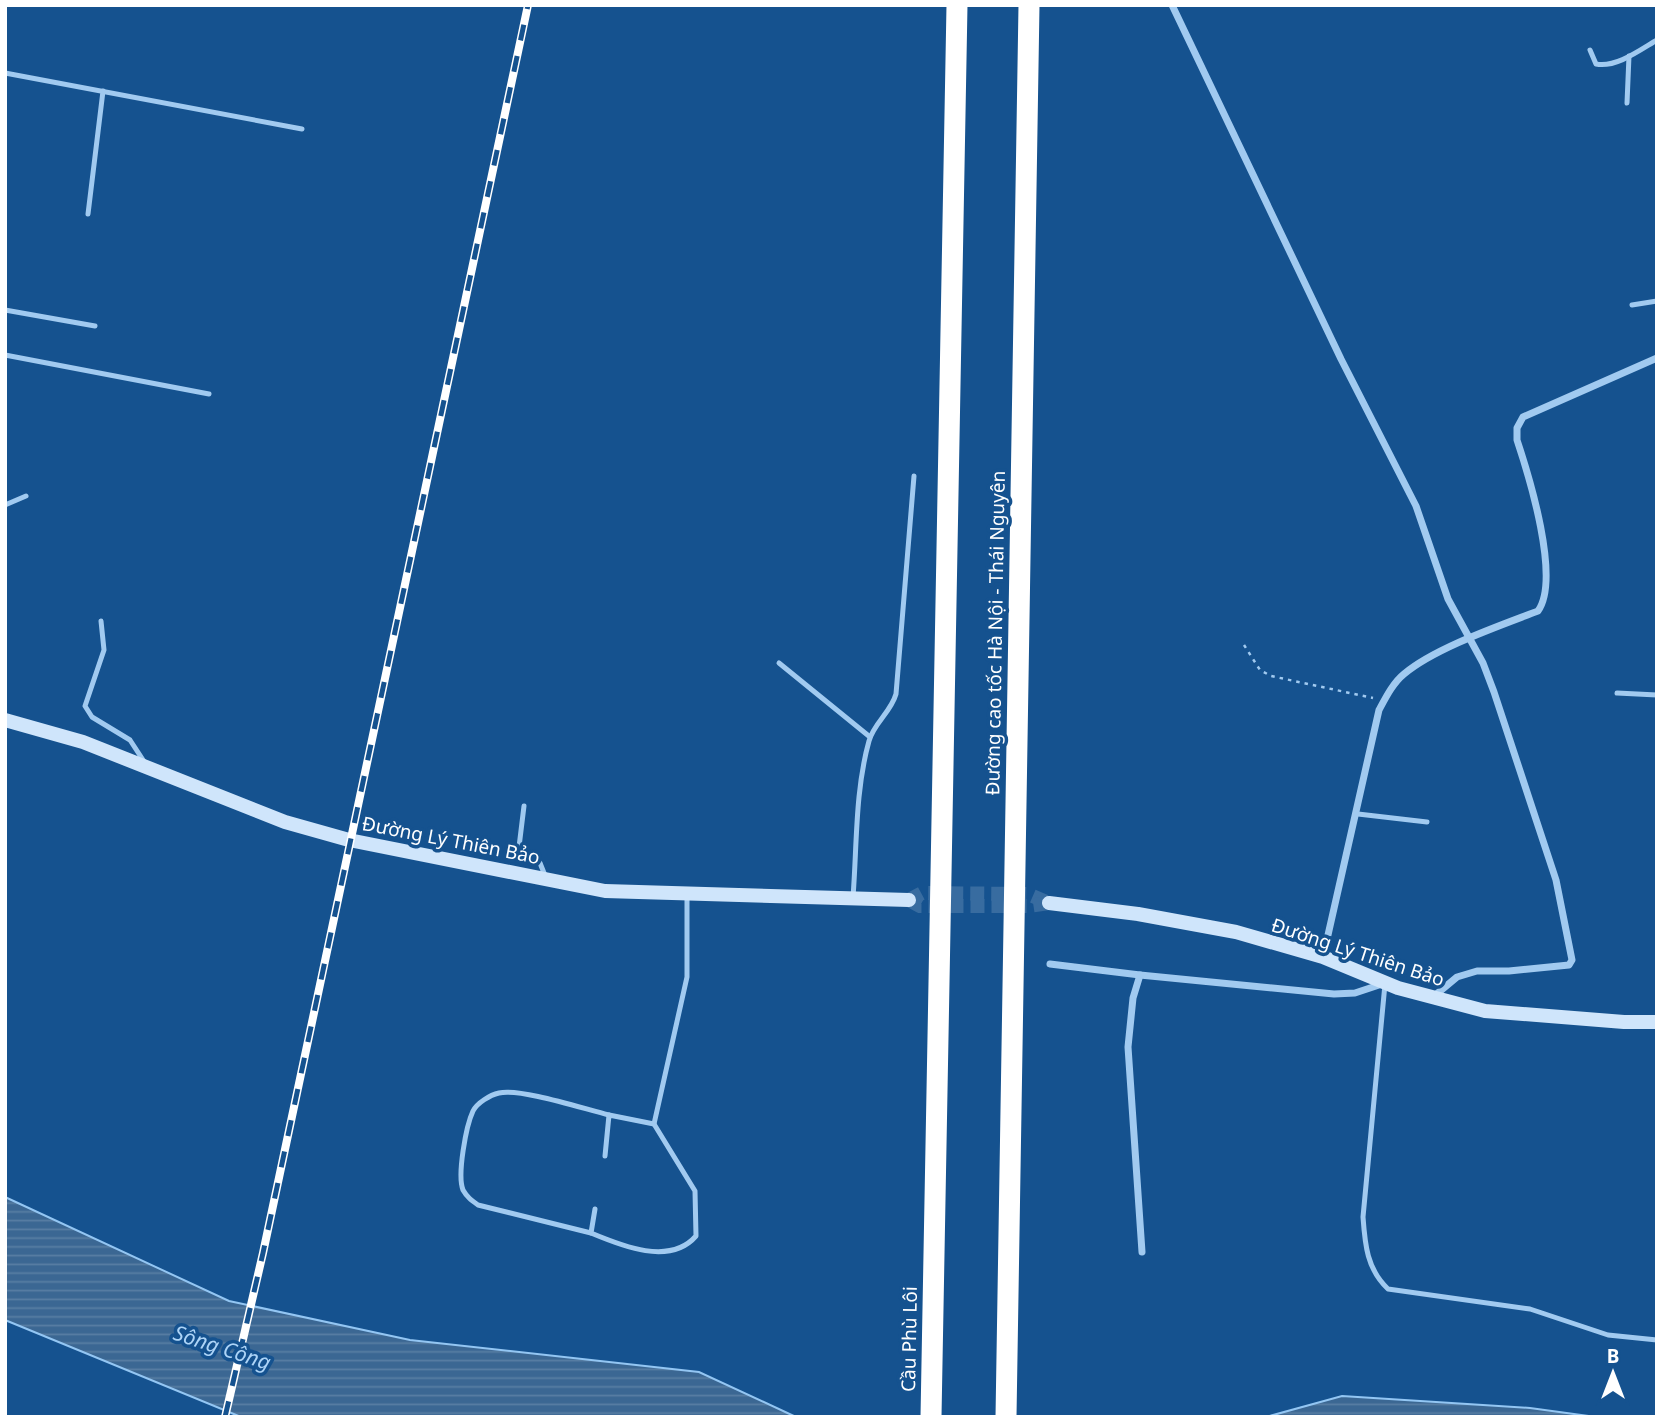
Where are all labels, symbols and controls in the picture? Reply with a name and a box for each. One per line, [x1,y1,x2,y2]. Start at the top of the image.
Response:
street label: Đường cao tốc Hà Nội - Thái Nguyên [979,470,1011,796]
street label: Đường Lý Thiên Bảo [360,810,542,870]
street label: Đường Lý Thiên Bảo [1268,912,1448,992]
street label: Cầu Phù Lôi [895,1286,923,1392]
water label: Sông Công [170,1318,275,1376]
north arrow [1578,1338,1648,1408]
text: B [1607,1343,1619,1369]

